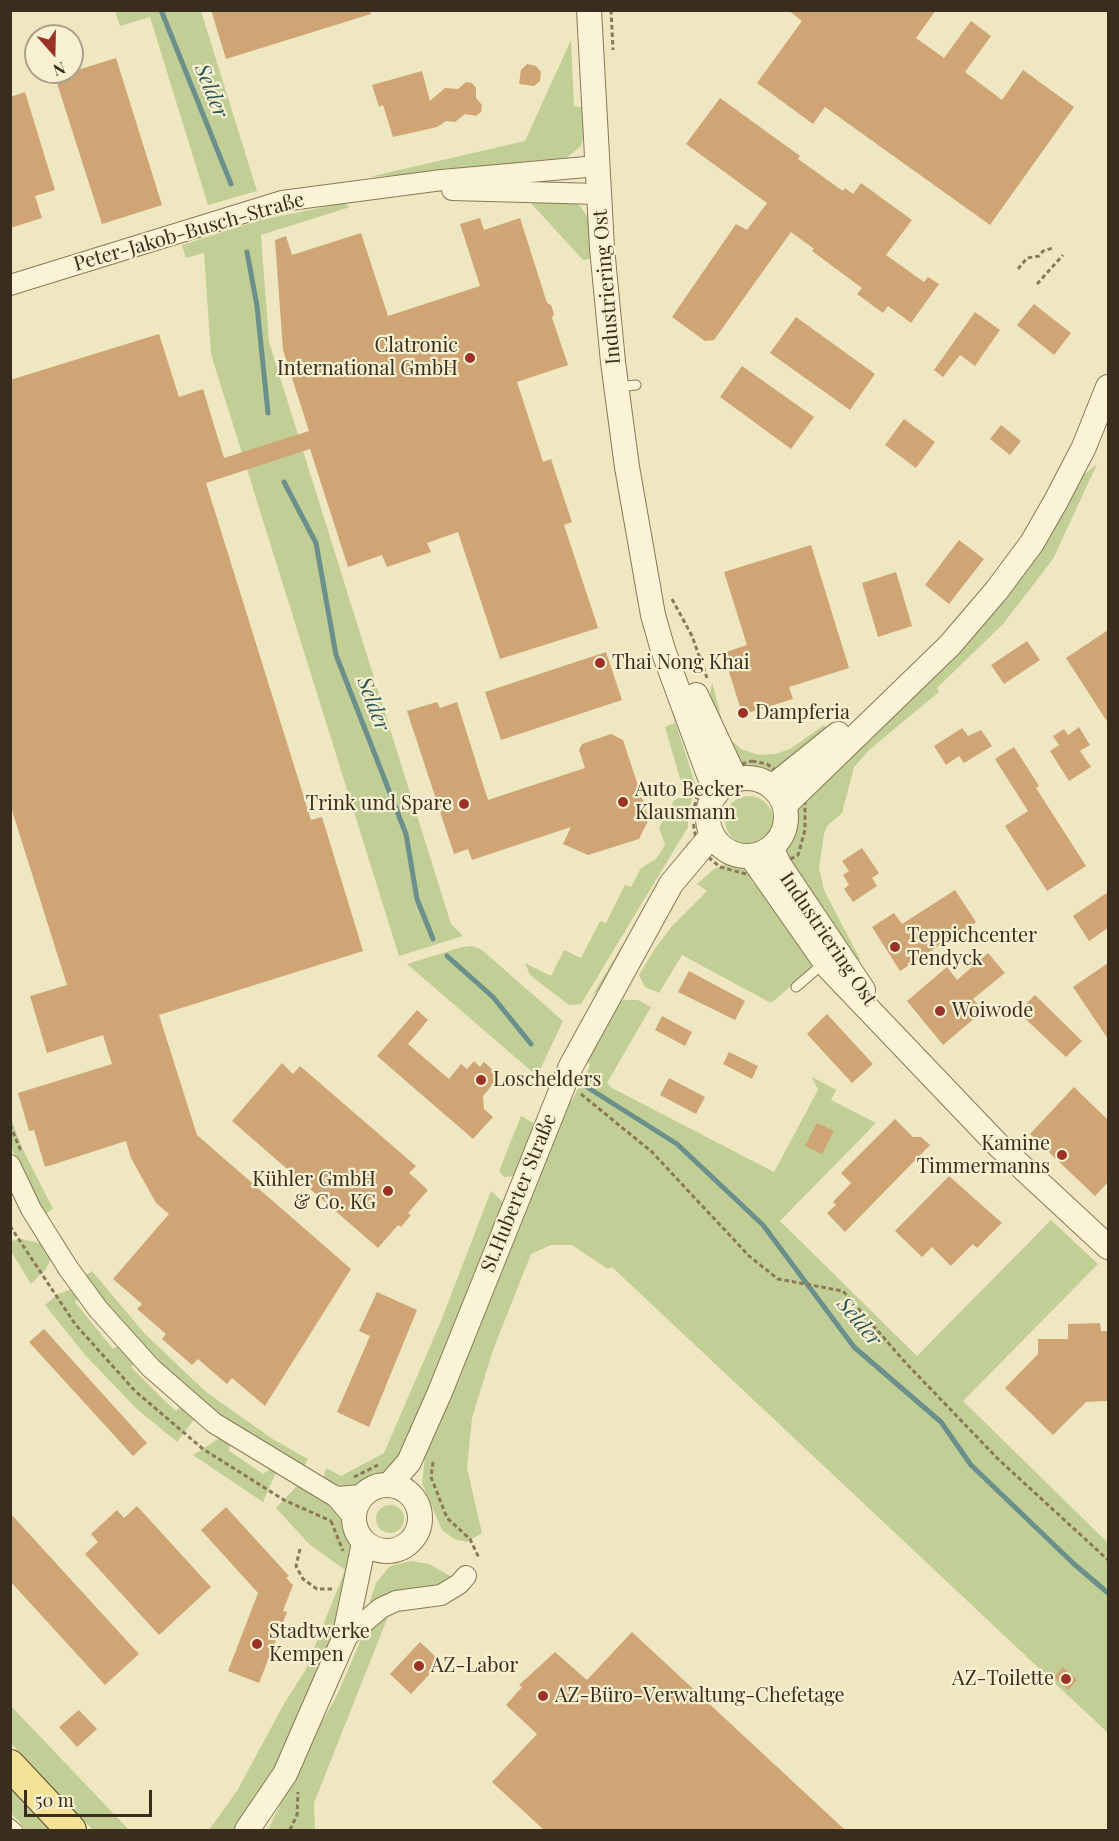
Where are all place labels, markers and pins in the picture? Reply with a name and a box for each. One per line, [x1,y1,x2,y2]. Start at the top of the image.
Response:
place label: Clatronic International GmbH [277,334,458,381]
marker: Clatronic International GmbH [463,351,477,365]
place label: Thai Nong Khai [612,651,750,675]
marker: Thai Nong Khai [593,656,607,670]
place label: Dampferia [755,701,850,725]
marker: Dampferia [736,706,750,720]
place label: Auto Becker Klausmann [635,778,743,825]
place label: Trink und Spare [306,792,452,816]
marker: Auto Becker Klausmann [616,795,630,809]
marker: Trink und Spare [457,797,471,811]
place label: Teppichcenter Tendyck [907,924,1037,971]
marker: Teppichcenter Tendyck [888,940,902,954]
place label: Woiwode [952,999,1033,1023]
marker: Woiwode [933,1004,947,1018]
place label: Loschelders [493,1068,601,1092]
marker: Loschelders [474,1073,488,1087]
place label: Kamine Timmermanns [917,1132,1050,1179]
marker: Kamine Timmermanns [1055,1148,1069,1162]
place label: Kühler GmbH & Co. KG [252,1168,376,1215]
marker: Kühler GmbH & Co. KG [381,1184,395,1198]
place label: Stadtwerke Kempen [269,1620,370,1667]
marker: Stadtwerke Kempen [250,1637,264,1651]
place label: AZ-Labor [431,1654,518,1678]
marker: AZ-Labor [412,1659,426,1673]
place label: AZ-Toilette [952,1667,1054,1691]
marker: AZ-Toilette [1059,1672,1073,1686]
place label: AZ-Büro-Verwaltung-Chefetage [555,1684,845,1708]
marker: AZ-Büro-Verwaltung-Chefetage [536,1689,550,1703]

